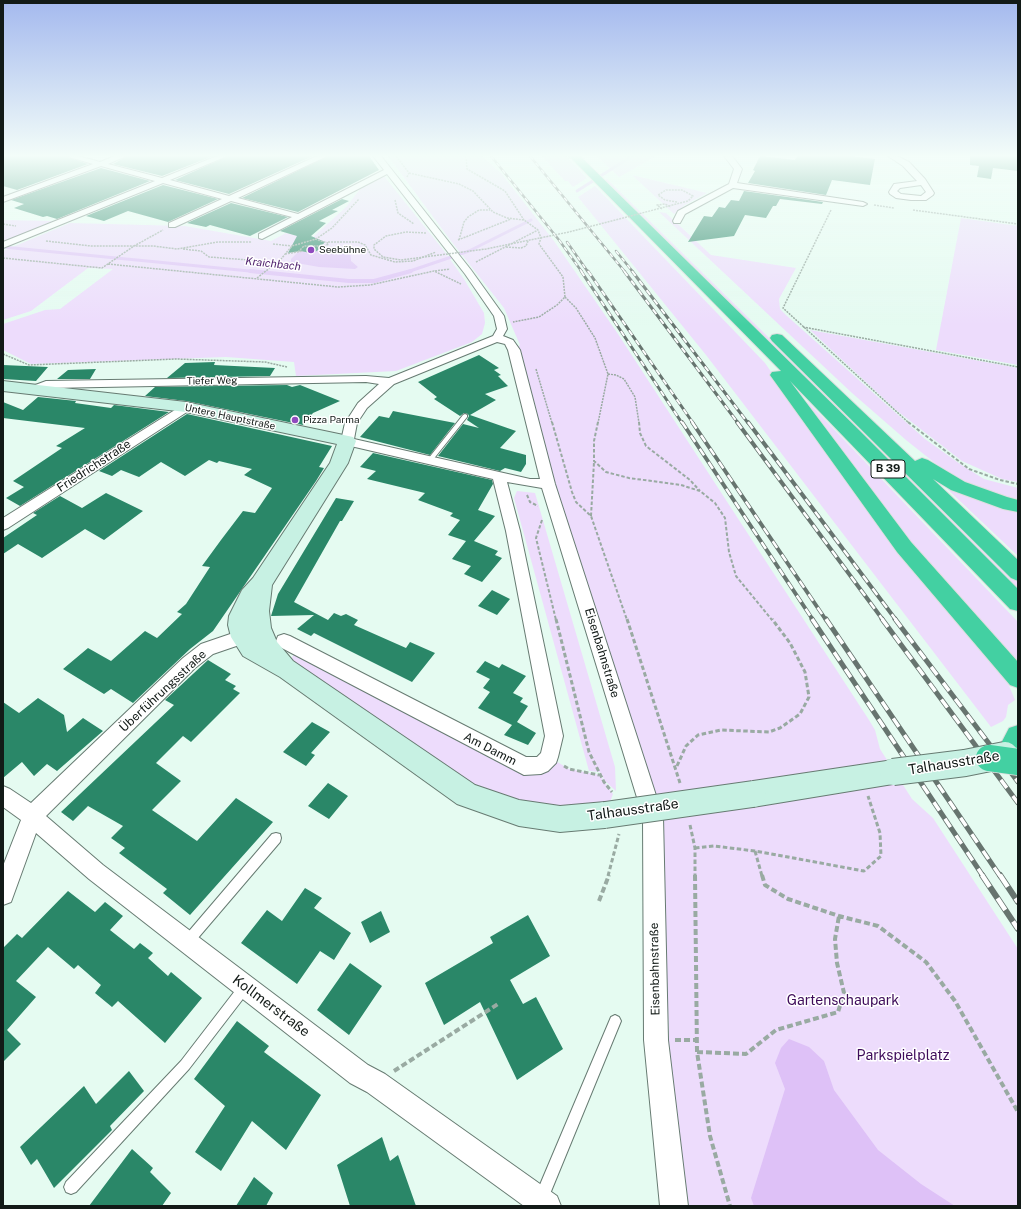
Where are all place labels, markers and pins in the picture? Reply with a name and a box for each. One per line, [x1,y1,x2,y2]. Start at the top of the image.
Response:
place label: Seebühne [319,244,366,256]
marker: Seebühne [306,245,316,255]
place label: Pizza Parma [303,414,359,426]
marker: Pizza Parma [290,415,300,425]

